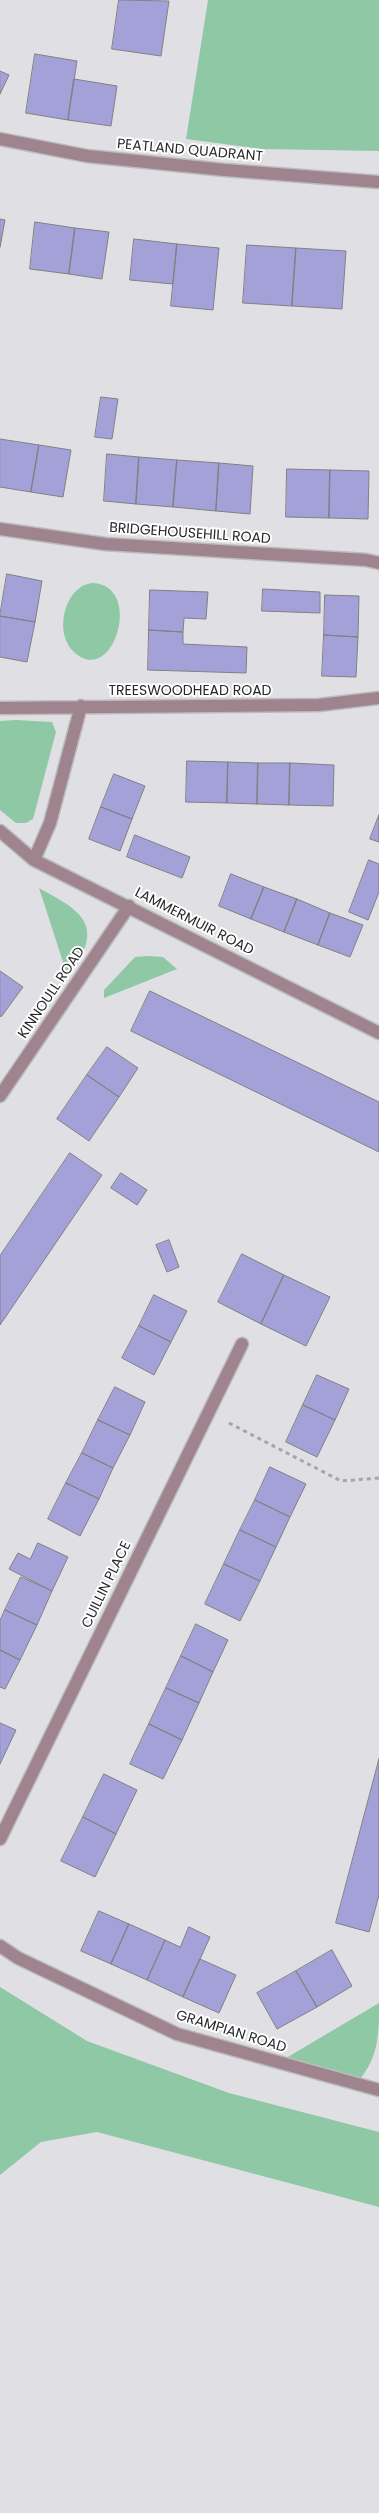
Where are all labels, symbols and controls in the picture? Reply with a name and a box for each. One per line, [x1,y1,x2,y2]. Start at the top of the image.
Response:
street label: PEATLAND QUADRANT [116,136,264,166]
street label: BRIDGEHOUSEHILL ROAD [109,520,271,548]
street label: TREESWOODHEAD ROAD [108,683,272,699]
street label: LAMMERMUIR ROAD [132,885,256,959]
street label: KINNOULL ROAD [15,944,89,1042]
street label: CUILLIN PLACE [79,1539,135,1631]
street label: GRAMPIAN ROAD [174,2007,288,2057]

